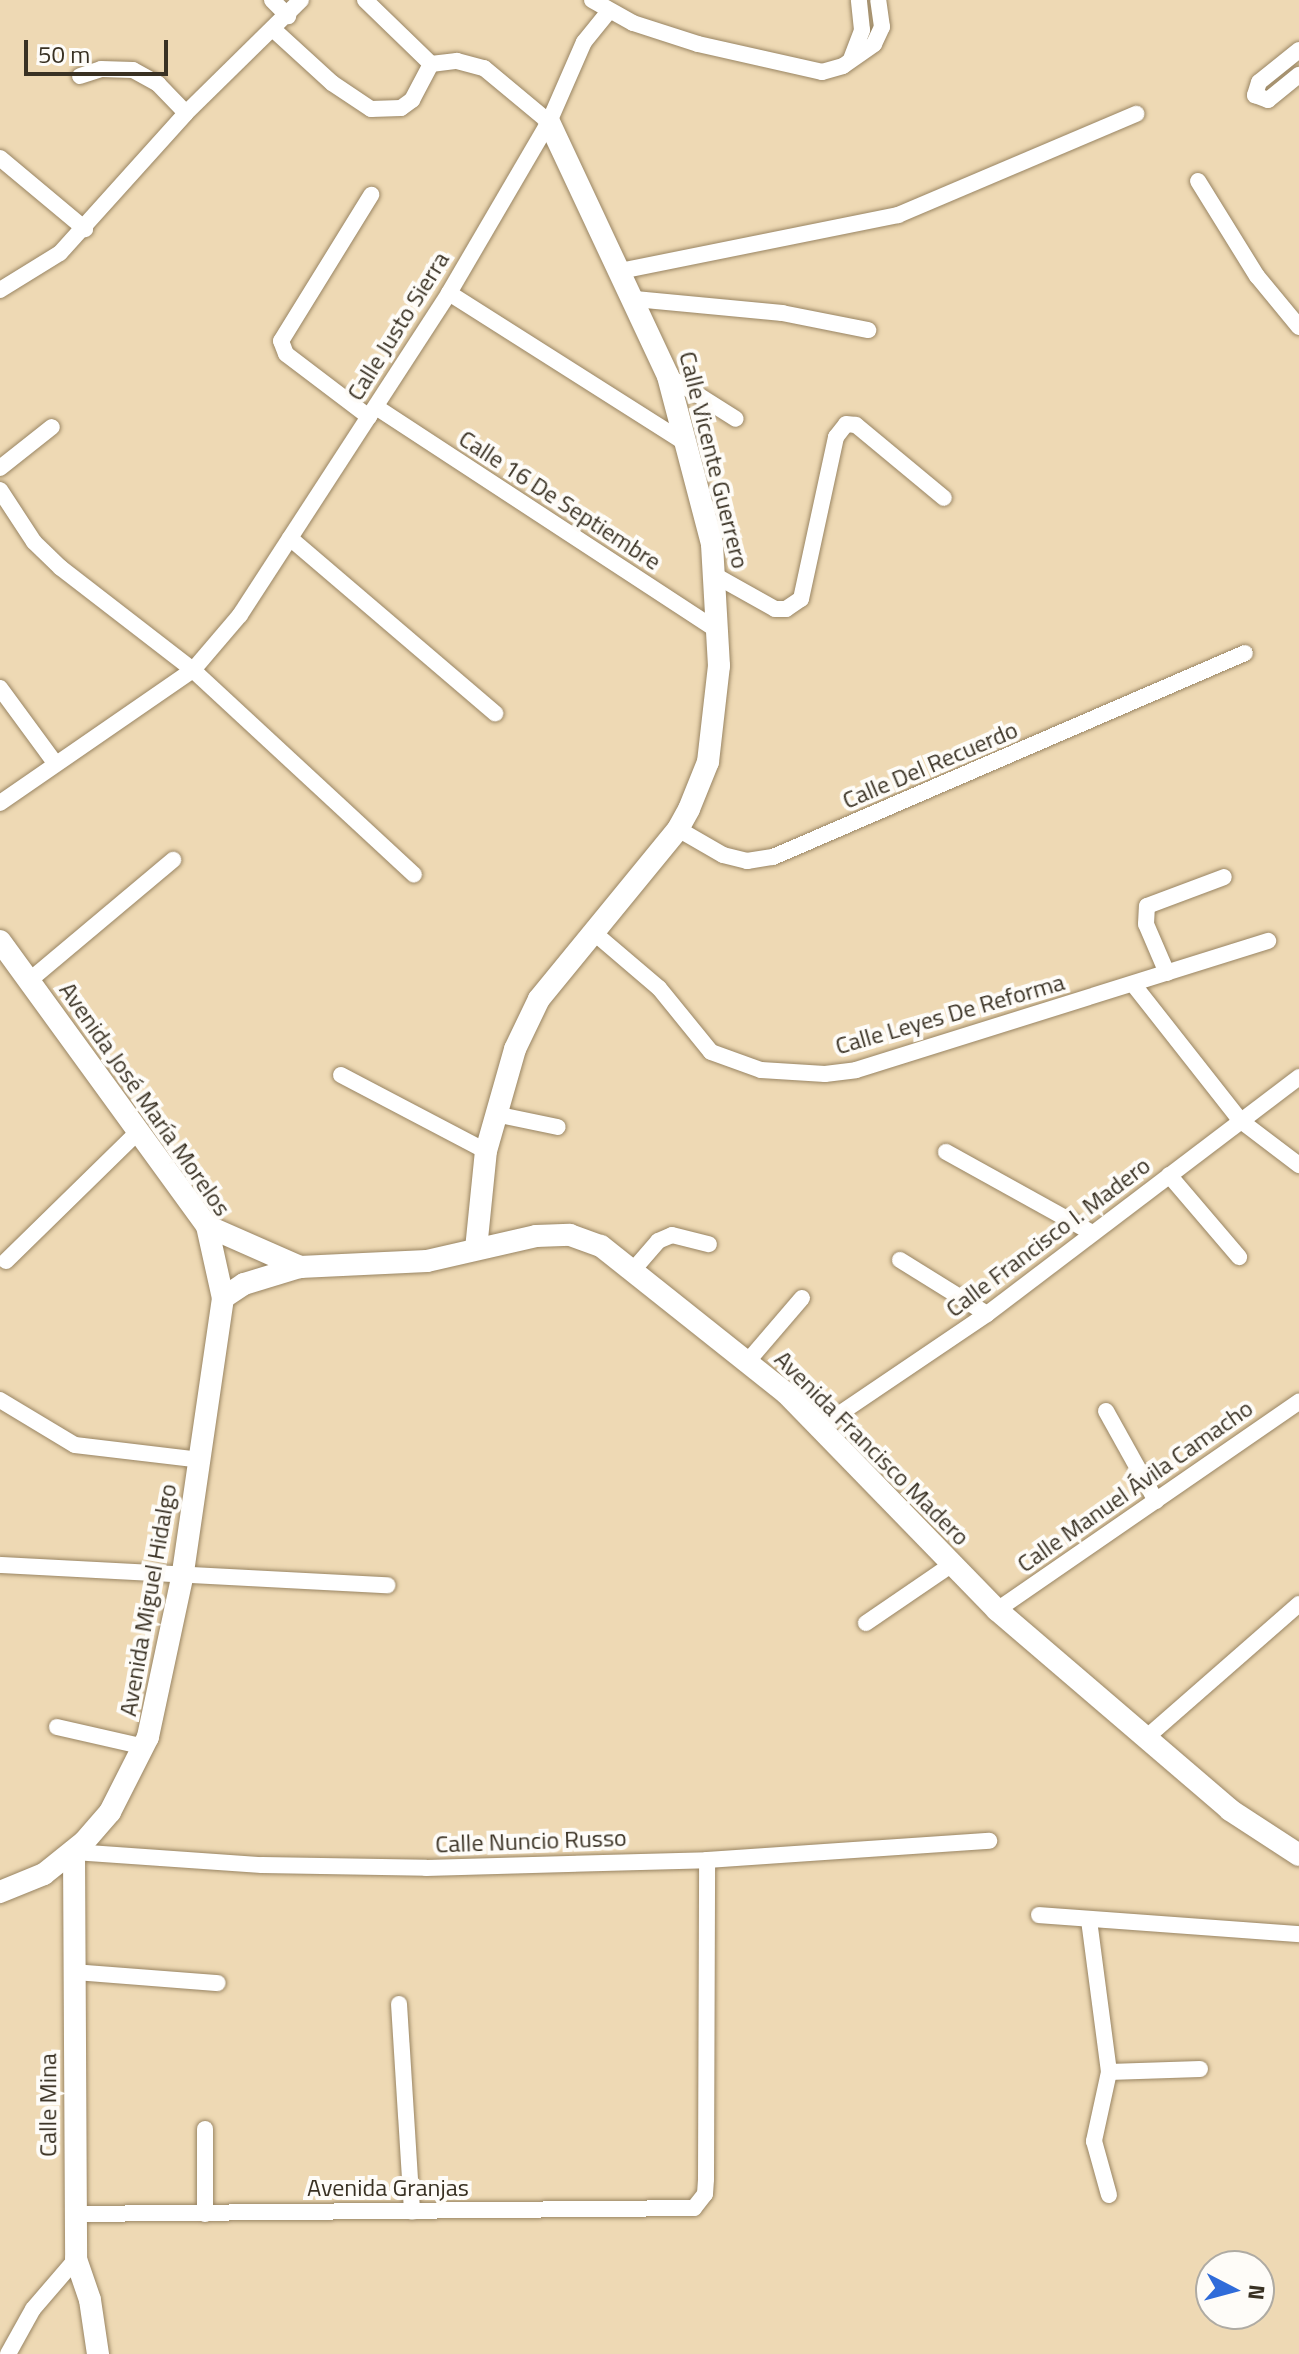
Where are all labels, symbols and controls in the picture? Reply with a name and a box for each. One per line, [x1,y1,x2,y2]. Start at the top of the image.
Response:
scale bar [28,24,172,74]
text: 50 m [38,36,90,72]
street label: Calle Justo Sierra [341,246,455,406]
street label: Calle Vicente Guerrero [673,348,755,572]
street label: Calle 16 De Septiembre [454,424,666,576]
street label: Calle Del Recuerdo [838,715,1022,815]
street label: Calle Leyes De Reforma [832,967,1068,1061]
street label: Avenida José María Morelos [53,977,237,1221]
street label: Calle Francisco I. Madero [940,1151,1156,1323]
street label: Avenida Francisco Madero [769,1345,975,1551]
street label: Calle Manuel Ávila Camacho [1012,1394,1258,1578]
street label: Avenida Miguel Hidalgo [113,1481,183,1719]
street label: Calle Nuncio Russo [435,1823,627,1859]
street label: Calle Mina [34,2053,62,2157]
street label: Avenida Granjas [307,2174,469,2202]
north arrow [1195,2250,1275,2330]
text: N [1239,2283,1275,2302]

